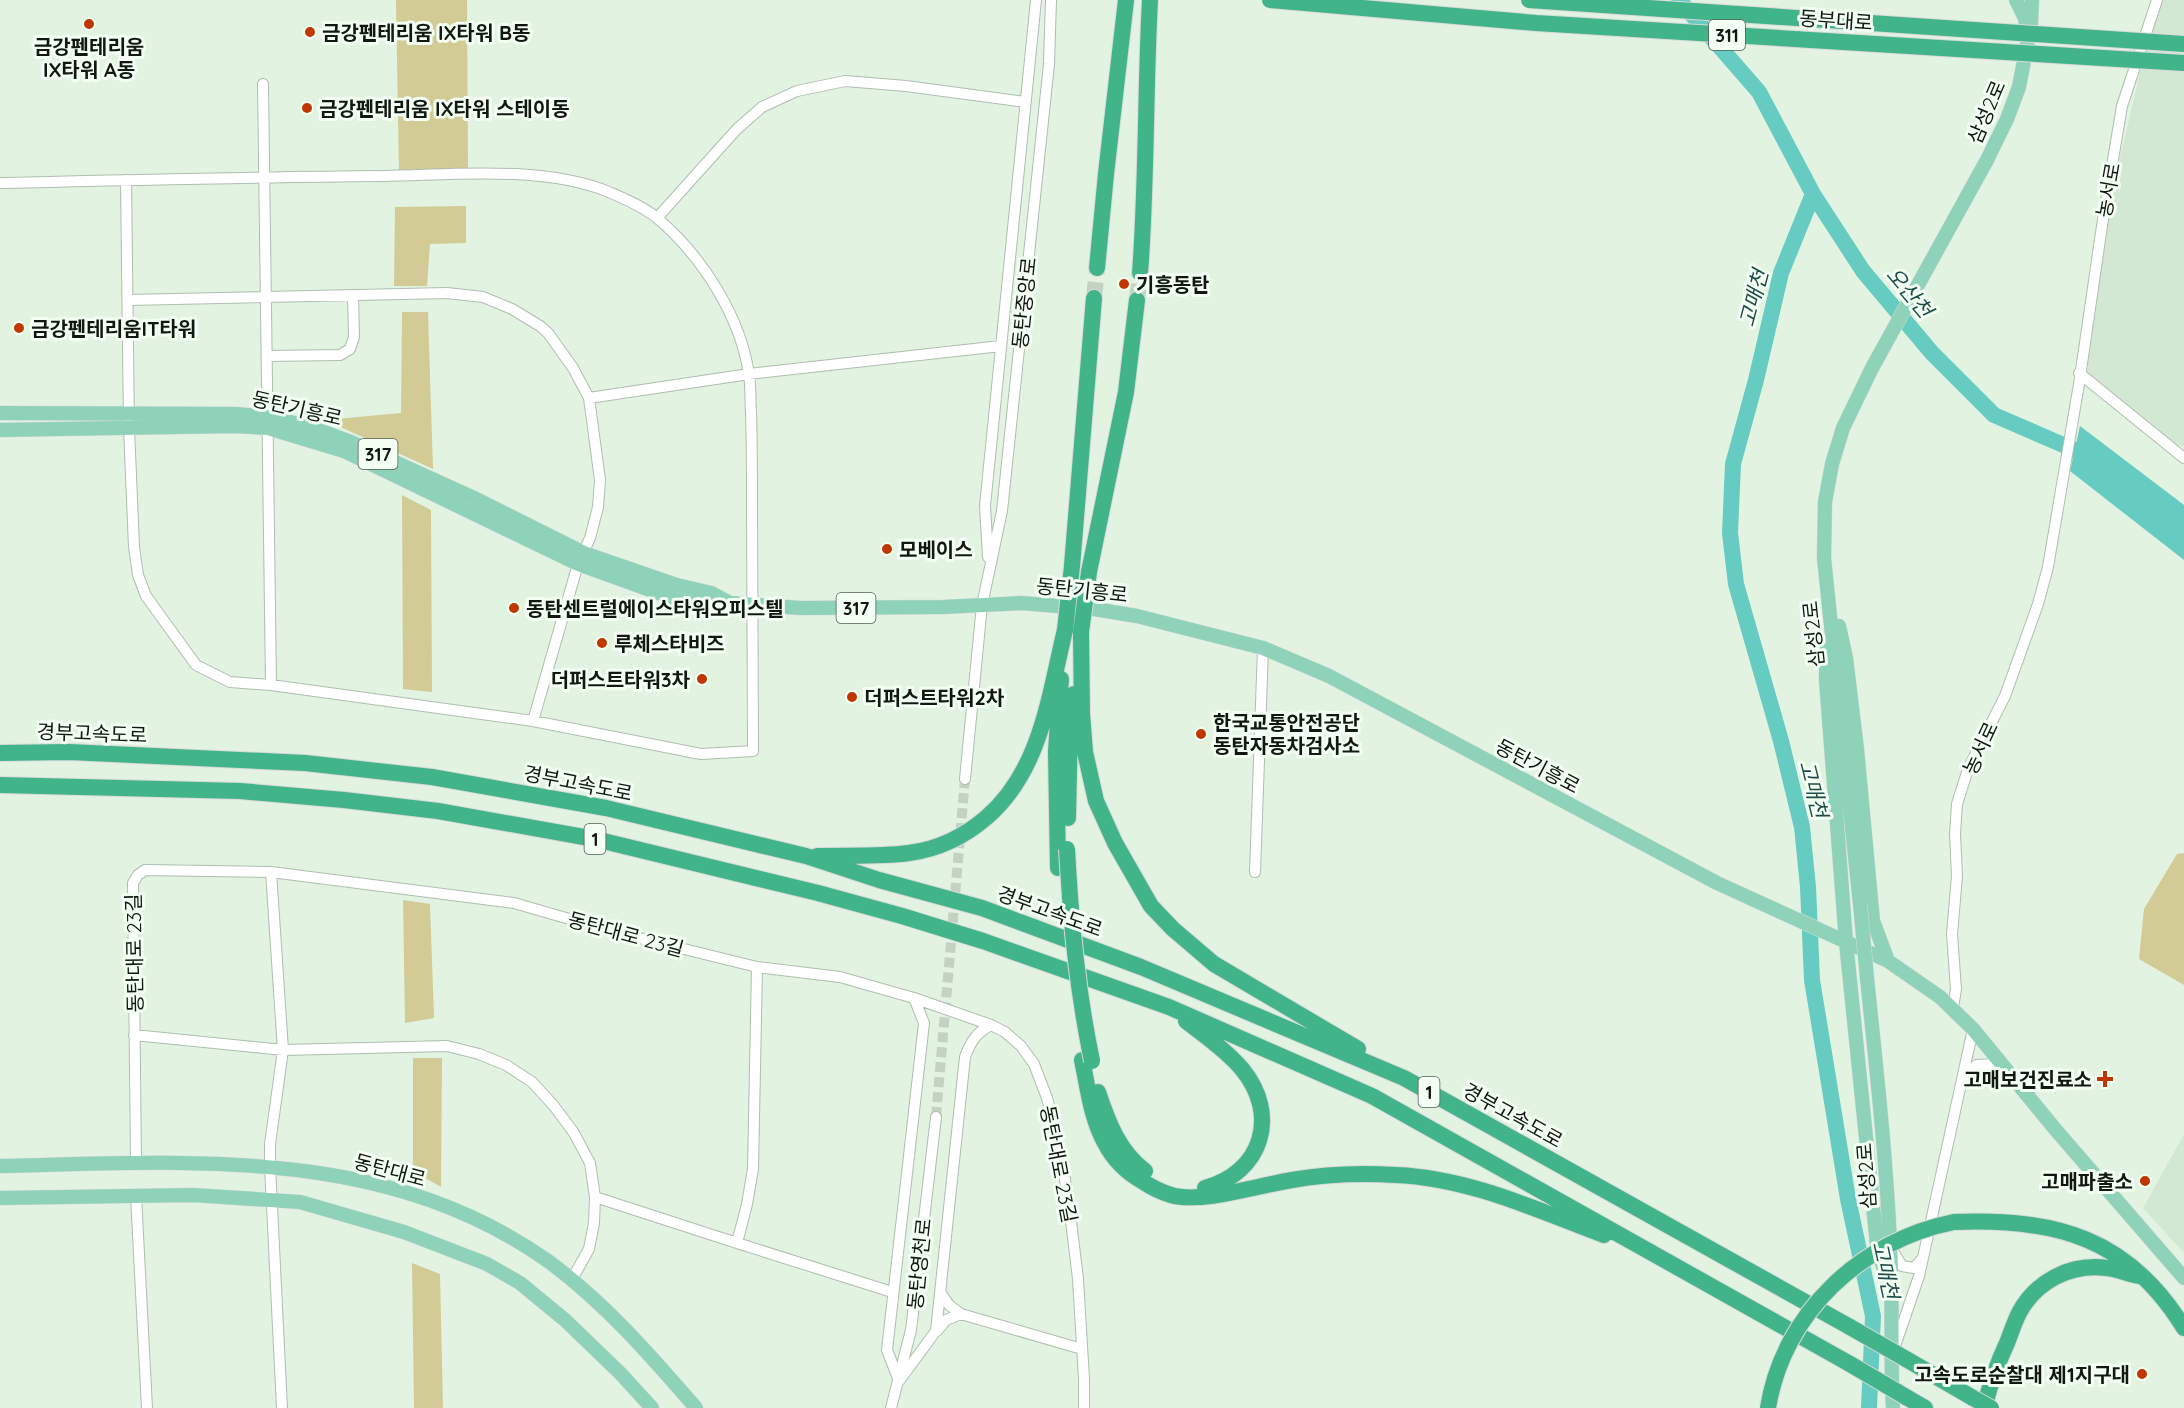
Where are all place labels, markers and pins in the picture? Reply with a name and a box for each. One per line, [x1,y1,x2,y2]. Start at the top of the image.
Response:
marker: 금강펜테리움 IX타워 A동 [82,17,96,31]
place label: 금강펜테리움 IX타워 B동 [322,20,531,45]
marker: 금강펜테리움 IX타워 B동 [303,25,317,39]
place label: 금강펜테리움 IX타워 A동 [34,34,144,82]
place label: 금강펜테리움 IX타워 스테이동 [319,96,570,121]
marker: 금강펜테리움 IX타워 스테이동 [300,101,314,115]
place label: 기흥동탄 [1136,272,1210,297]
marker: 기흥동탄 [1117,277,1131,291]
place label: 금강펜테리움IT타워 [31,316,196,341]
marker: 금강펜테리움IT타워 [12,321,26,335]
place label: 모베이스 [899,537,973,562]
marker: 모베이스 [880,542,894,556]
place label: 동탄센트럴에이스타워오피스텔 [526,596,784,621]
marker: 동탄센트럴에이스타워오피스텔 [507,601,521,615]
place label: 루체스타비즈 [614,631,724,656]
marker: 루체스타비즈 [595,636,609,650]
place label: 더퍼스트타워3차 [550,667,691,692]
marker: 더퍼스트타워3차 [695,672,709,686]
place label: 더퍼스트타워2차 [864,685,1005,710]
marker: 더퍼스트타워2차 [845,690,859,704]
place label: 한국교통안전공단 동탄자동차검사소 [1213,710,1360,758]
marker: 한국교통안전공단 동탄자동차검사소 [1194,727,1208,741]
place label: 고매보건진료소 [1963,1067,2092,1092]
marker: 고매보건진료소 [2096,1070,2114,1088]
place label: 고매파출소 [2041,1169,2133,1194]
marker: 고매파출소 [2138,1174,2152,1188]
place label: 고속도로순찰대 제1지구대 [1914,1362,2130,1387]
marker: 고속도로순찰대 제1지구대 [2135,1367,2149,1381]

